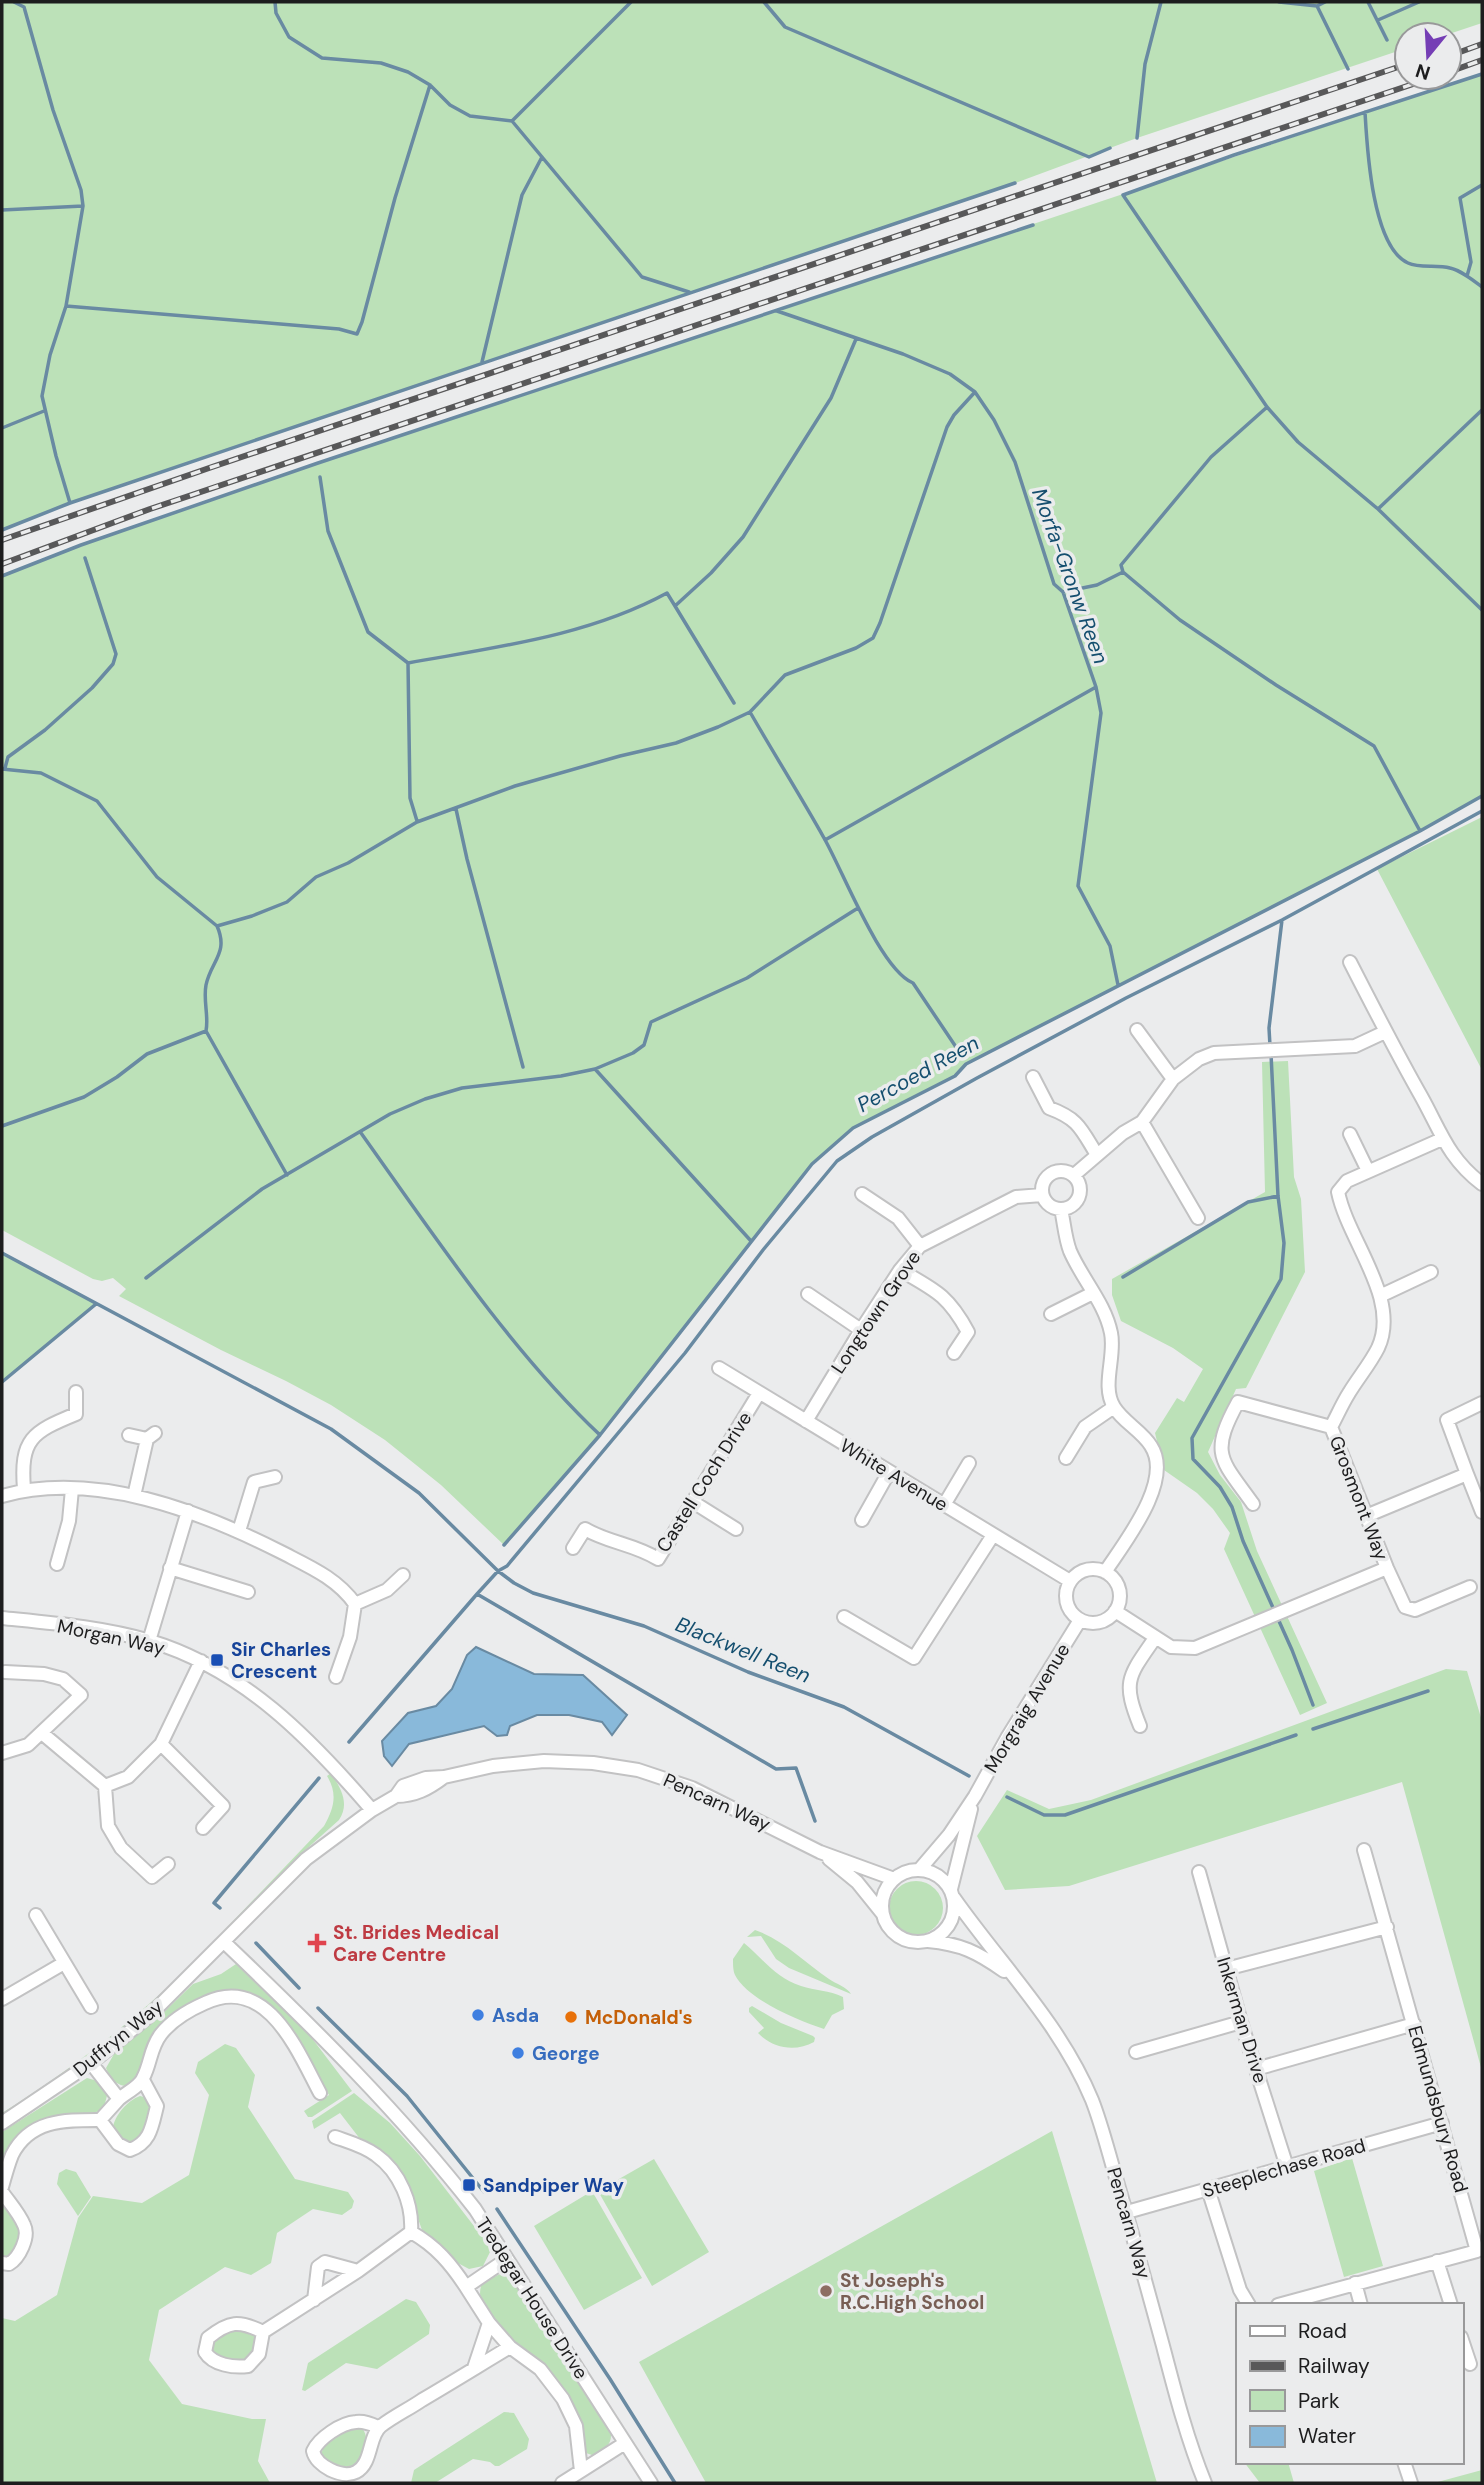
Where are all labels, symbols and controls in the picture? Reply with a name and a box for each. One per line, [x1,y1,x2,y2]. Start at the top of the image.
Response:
north arrow [1393,21,1463,91]
text: N [1412,58,1433,86]
water label: Morfa-Gronw Reen [1025,484,1115,668]
water label: Percoed Reen [852,1029,984,1119]
street label: Longtown Grove [826,1246,926,1378]
street label: Castell Coch Drive [651,1407,757,1557]
street label: Grosmont Way [1324,1432,1394,1564]
street label: White Avenue [836,1433,952,1517]
water label: Blackwell Reen [671,1610,815,1690]
street label: Morgan Way [55,1613,167,1661]
place label: Sir Charles Crescent [231,1637,331,1684]
street label: Morgraig Avenue [978,1639,1076,1777]
marker: Sir Charles Crescent [209,1652,225,1668]
street label: Pencarn Way [660,1767,775,1837]
place label: St. Brides Medical Care Centre [333,1920,499,1967]
marker: St. Brides Medical Care Centre [307,1933,327,1953]
street label: Inkerman Drive [1211,1954,1273,2086]
street label: Duffryn Way [68,1994,168,2082]
place label: Asda [492,2003,539,2028]
place label: McDonald's [585,2005,693,2030]
marker: Asda [470,2007,486,2023]
marker: McDonald's [563,2009,579,2025]
street label: Edmundsbury Road [1402,2023,1474,2195]
place label: George [532,2041,600,2066]
marker: George [510,2045,526,2061]
street label: Steeplechase Road [1200,2133,1368,2203]
street label: Pencarn Way [1101,2165,1157,2282]
place label: Sandpiper Way [483,2173,625,2198]
marker: Sandpiper Way [461,2177,477,2193]
street label: Tredegar House Drive [470,2212,594,2384]
place label: St Joseph's R.C.High School [840,2268,984,2315]
marker: St Joseph's R.C.High School [818,2283,834,2299]
legend [1236,2303,1463,2464]
text: Road [1298,2317,1347,2345]
text: Railway [1298,2352,1370,2380]
text: Park [1298,2387,1340,2415]
text: Water [1298,2422,1356,2450]

